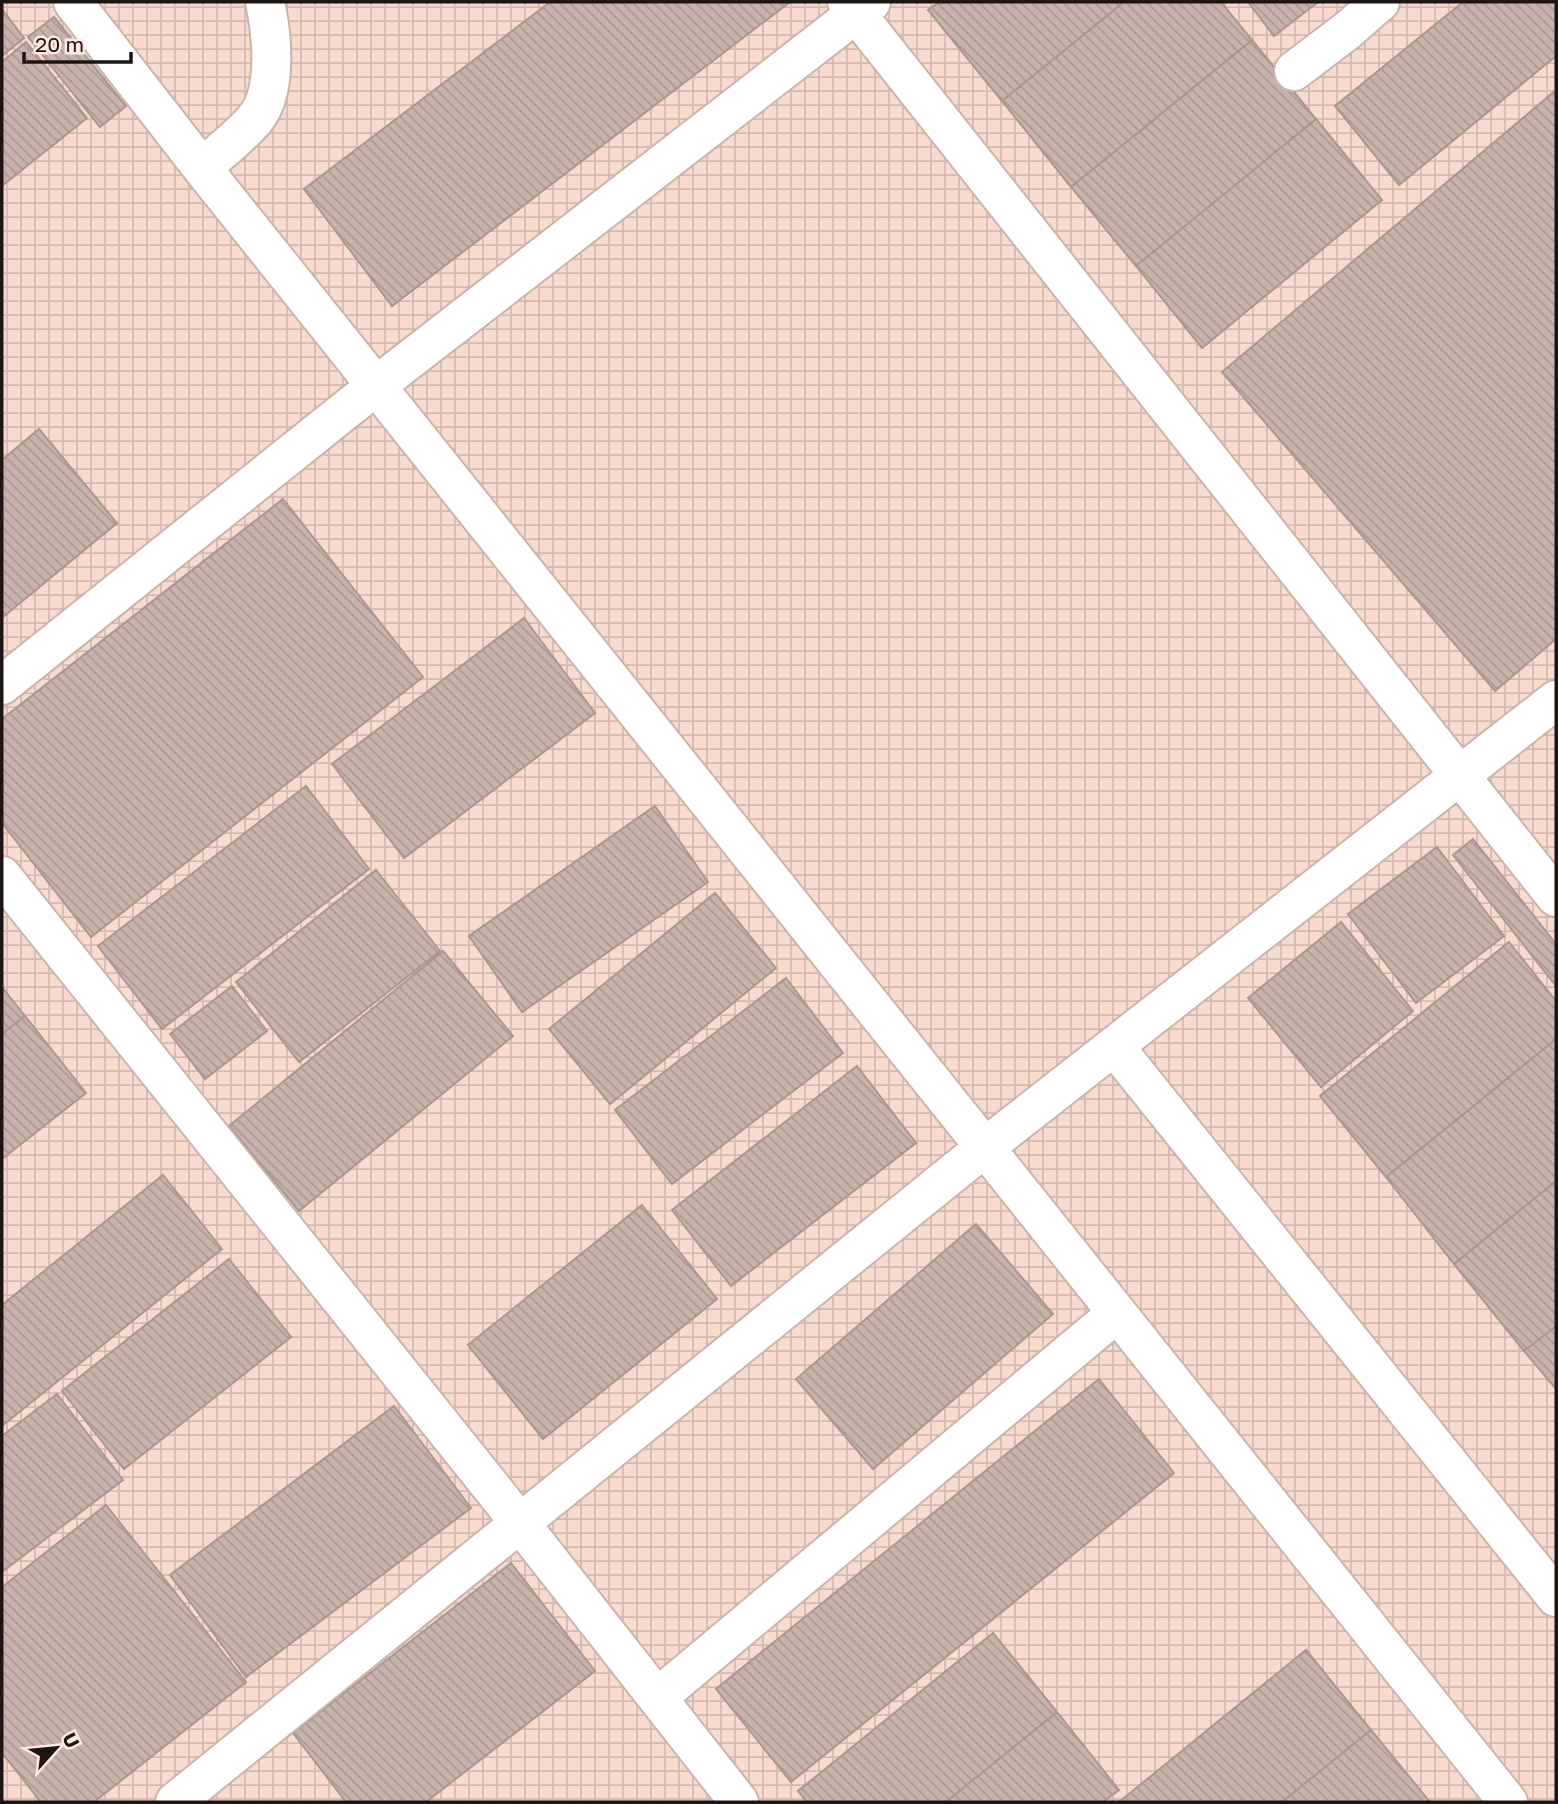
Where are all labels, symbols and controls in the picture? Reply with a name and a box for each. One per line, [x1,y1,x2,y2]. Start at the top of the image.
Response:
scale bar [24,21,131,65]
text: 20 m [35,31,84,57]
north arrow [21,1713,91,1783]
text: U [58,1729,85,1751]

